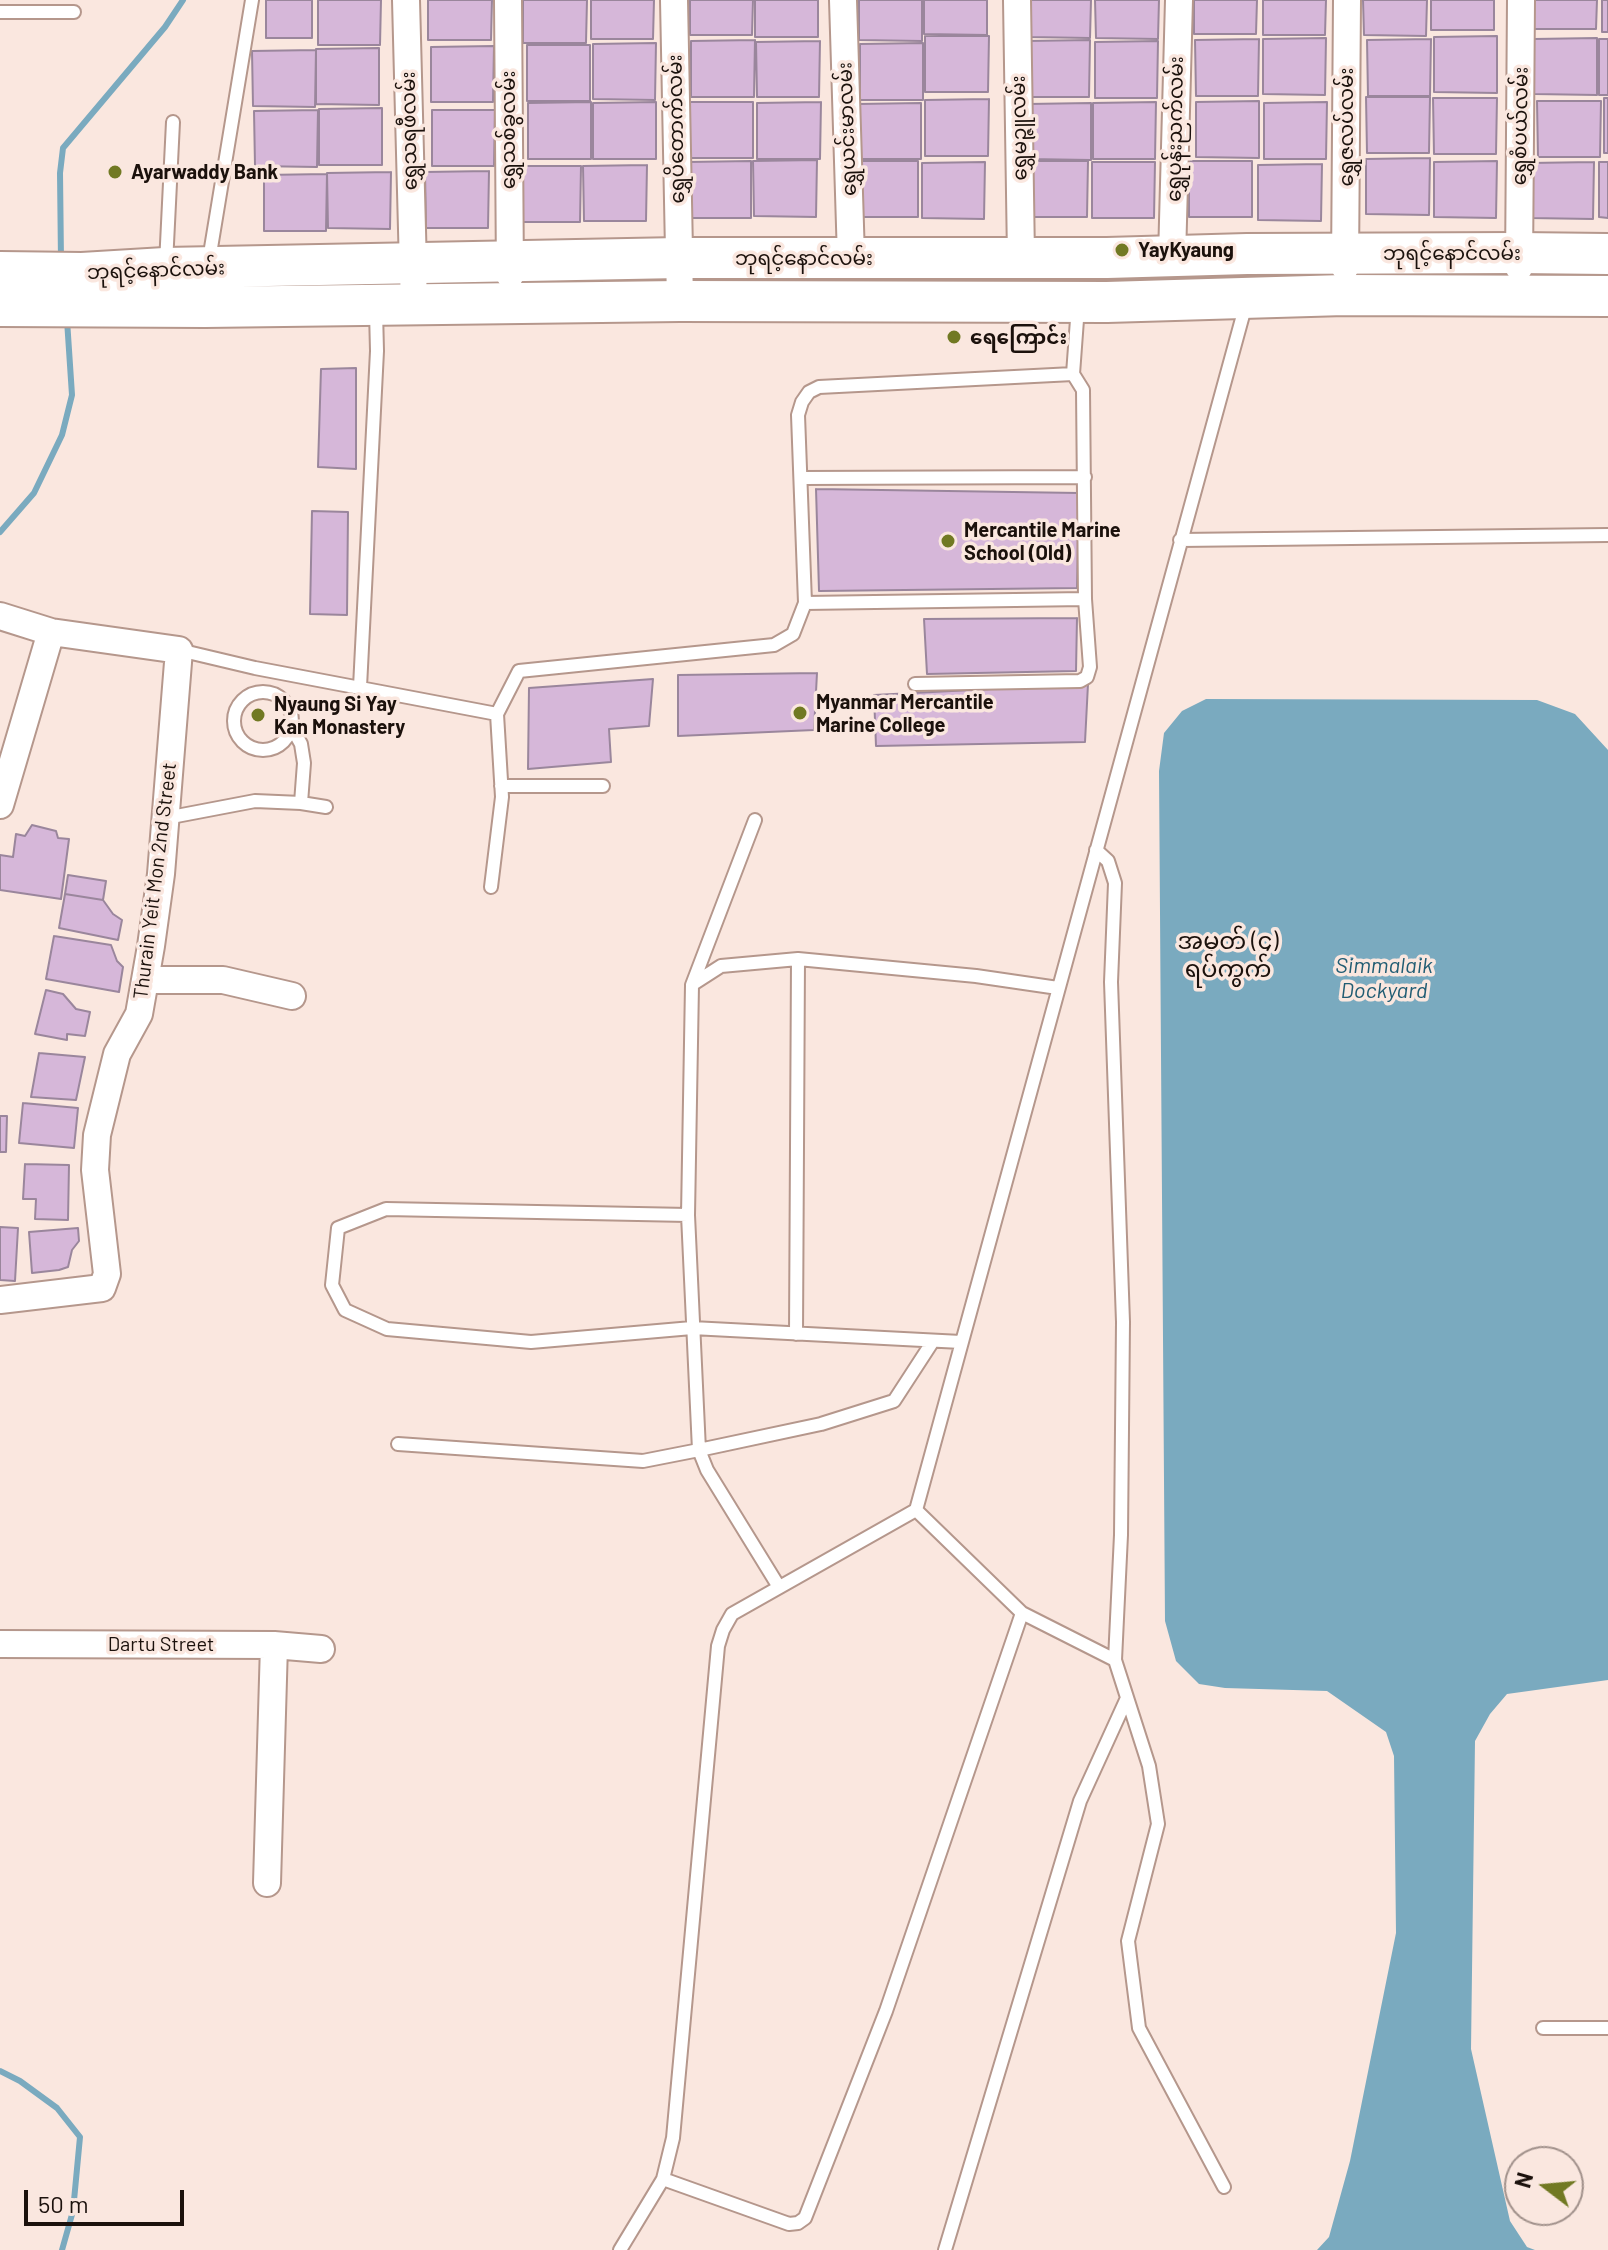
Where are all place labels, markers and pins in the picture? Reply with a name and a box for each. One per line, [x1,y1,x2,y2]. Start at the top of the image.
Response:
place label: Ayarwaddy Bank [131,160,278,184]
marker: Ayarwaddy Bank [106,163,124,181]
place label: YayKyaung [1138,238,1234,262]
marker: YayKyaung [1113,241,1131,259]
place label: ရေကြောင်း [970,325,1067,349]
marker: ရေကြောင်း [945,328,963,346]
place label: Mercantile Marine School (Old) [964,518,1121,565]
marker: Mercantile Marine School (Old) [939,532,957,550]
place label: Myanmar Mercantile Marine College [816,690,994,737]
place label: Nyaung Si Yay Kan Monastery [274,692,405,739]
marker: Myanmar Mercantile Marine College [791,704,809,722]
marker: Nyaung Si Yay Kan Monastery [249,706,267,724]

